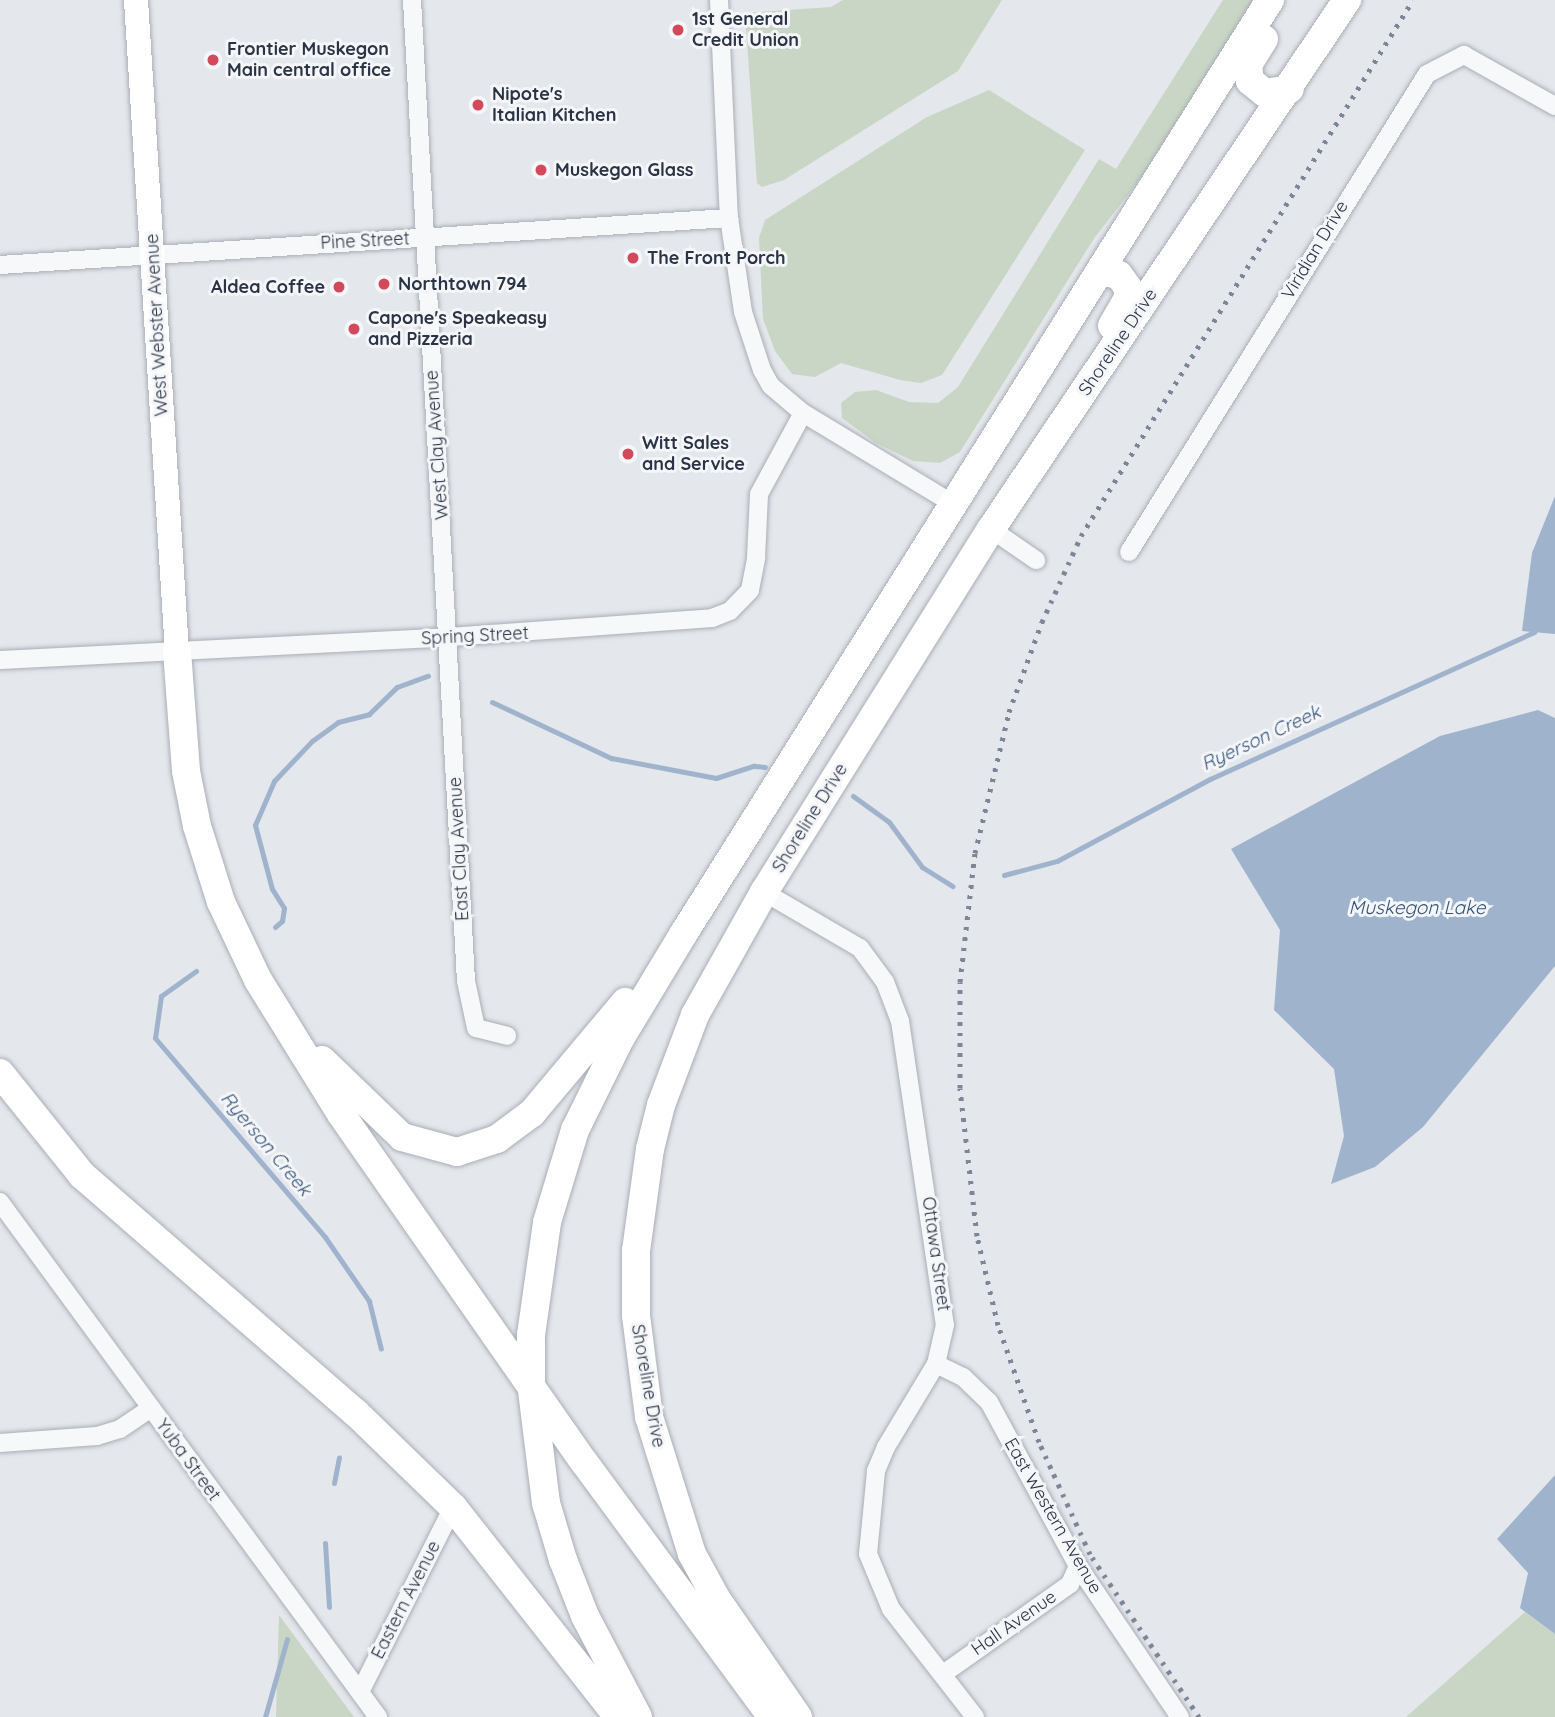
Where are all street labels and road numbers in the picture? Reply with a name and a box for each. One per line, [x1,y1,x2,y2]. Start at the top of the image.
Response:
street label: Viridian Drive [1277,197,1353,303]
street label: Pine Street [320,228,410,254]
street label: West Webster Avenue [141,233,173,417]
street label: Shoreline Drive [1074,284,1162,400]
street label: West Clay Avenue [421,369,453,521]
street label: Spring Street [421,622,529,650]
street label: Shoreline Drive [768,759,852,877]
street label: East Clay Avenue [444,776,474,922]
street label: Ottawa Street [917,1195,955,1313]
street label: Shoreline Drive [627,1323,669,1449]
street label: Yuba Street [151,1415,225,1505]
street label: East Western Avenue [1000,1434,1106,1598]
street label: Eastern Avenue [367,1537,445,1663]
street label: Hall Avenue [967,1586,1061,1660]

